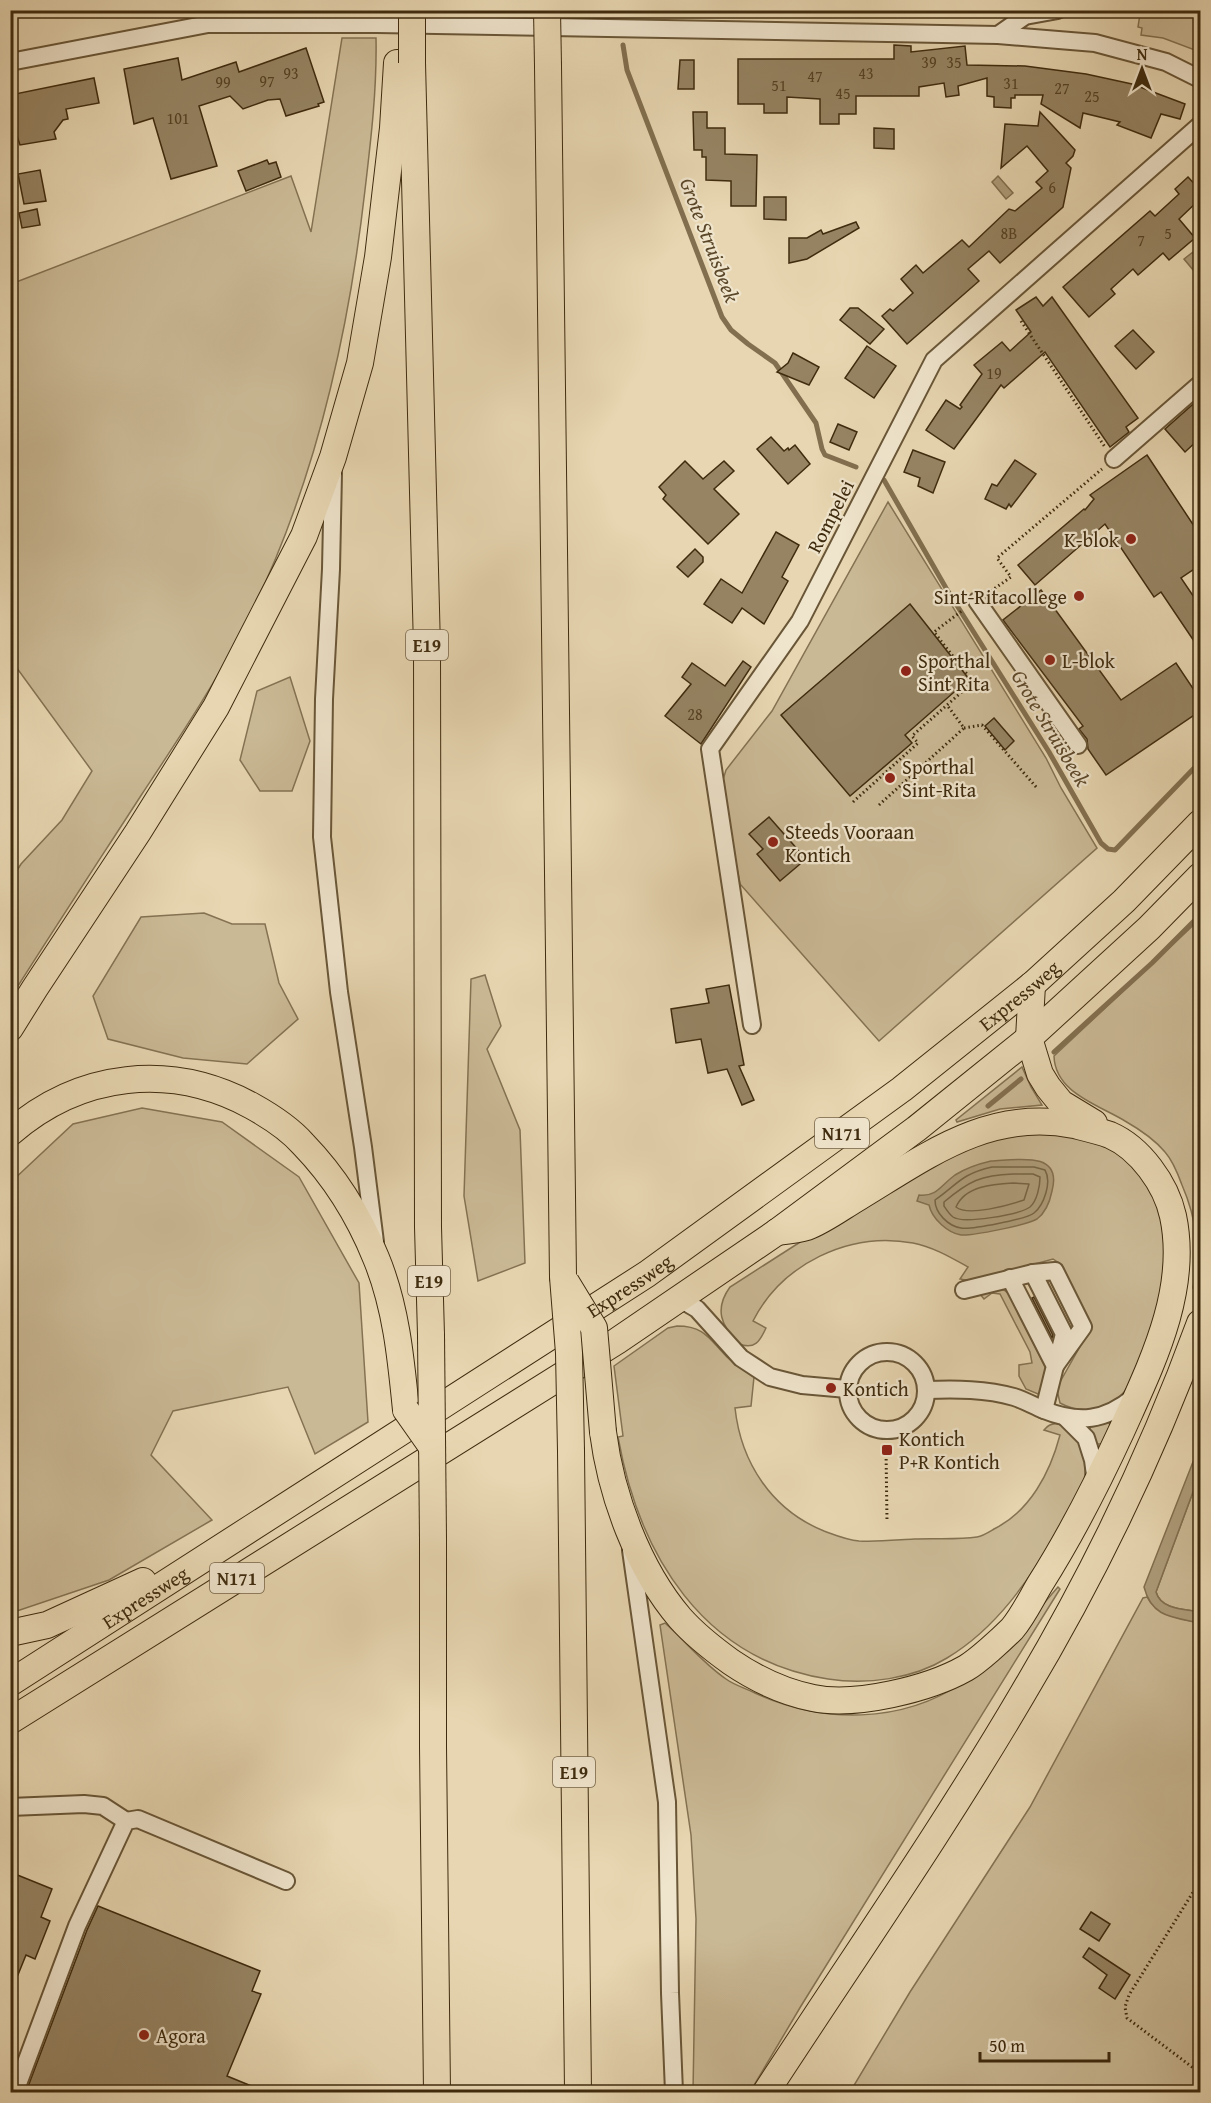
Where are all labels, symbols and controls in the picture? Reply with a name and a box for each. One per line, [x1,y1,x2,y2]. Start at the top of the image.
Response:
north arrow [1112,39,1172,99]
text: N [1137,42,1148,66]
house number: 39 [921,50,937,74]
house number: 35 [946,50,962,74]
house number: 93 [283,61,299,85]
house number: 43 [858,61,874,85]
house number: 47 [807,64,823,88]
house number: 97 [259,69,275,93]
house number: 99 [215,70,231,94]
house number: 31 [1003,71,1019,95]
house number: 51 [771,73,787,97]
house number: 27 [1054,76,1070,100]
house number: 45 [835,81,851,105]
house number: 25 [1084,84,1100,108]
house number: 101 [166,106,190,130]
water label: Grote Struisbeek [672,173,748,307]
house number: 6 [1048,175,1056,199]
house number: 8B [1001,221,1017,245]
house number: 5 [1164,221,1172,245]
house number: 7 [1137,228,1145,252]
house number: 19 [986,361,1002,385]
street label: Rompelei [799,474,861,558]
place label: K-blok [1064,525,1120,554]
marker: K-blok [1124,532,1138,546]
place label: Sint-Ritacollege [934,582,1067,611]
marker: Sint-Ritacollege [1072,589,1086,603]
road number: E19 [406,630,448,660]
place label: Sporthal Sint Rita [918,646,991,698]
place label: L-blok [1062,646,1116,675]
marker: L-blok [1043,653,1057,667]
marker: Sporthal Sint Rita [899,664,913,678]
water label: Grote Struisbeek [1004,664,1098,793]
house number: 28 [687,702,703,726]
place label: Sporthal Sint-Rita [902,752,977,804]
marker: Sporthal Sint-Rita [883,771,897,785]
place label: Steeds Vooraan Kontich [785,817,914,869]
marker: Steeds Vooraan Kontich [766,835,780,849]
street label: Expressweg [972,953,1066,1037]
road number: N171 [815,1118,869,1148]
street label: Expressweg [580,1246,678,1324]
road number: E19 [408,1266,450,1296]
place label: Kontich [843,1374,909,1403]
marker: Kontich [824,1381,838,1395]
place label: Kontich P+R Kontich [899,1424,1000,1476]
marker: Kontich P+R Kontich [880,1443,894,1457]
street label: Expressweg [96,1558,194,1635]
road number: N171 [210,1563,264,1593]
road number: E19 [553,1757,595,1787]
place label: Agora [156,2021,206,2050]
scale bar [980,2025,1109,2063]
marker: Agora [137,2028,151,2042]
text: 50 m [989,2032,1025,2059]

